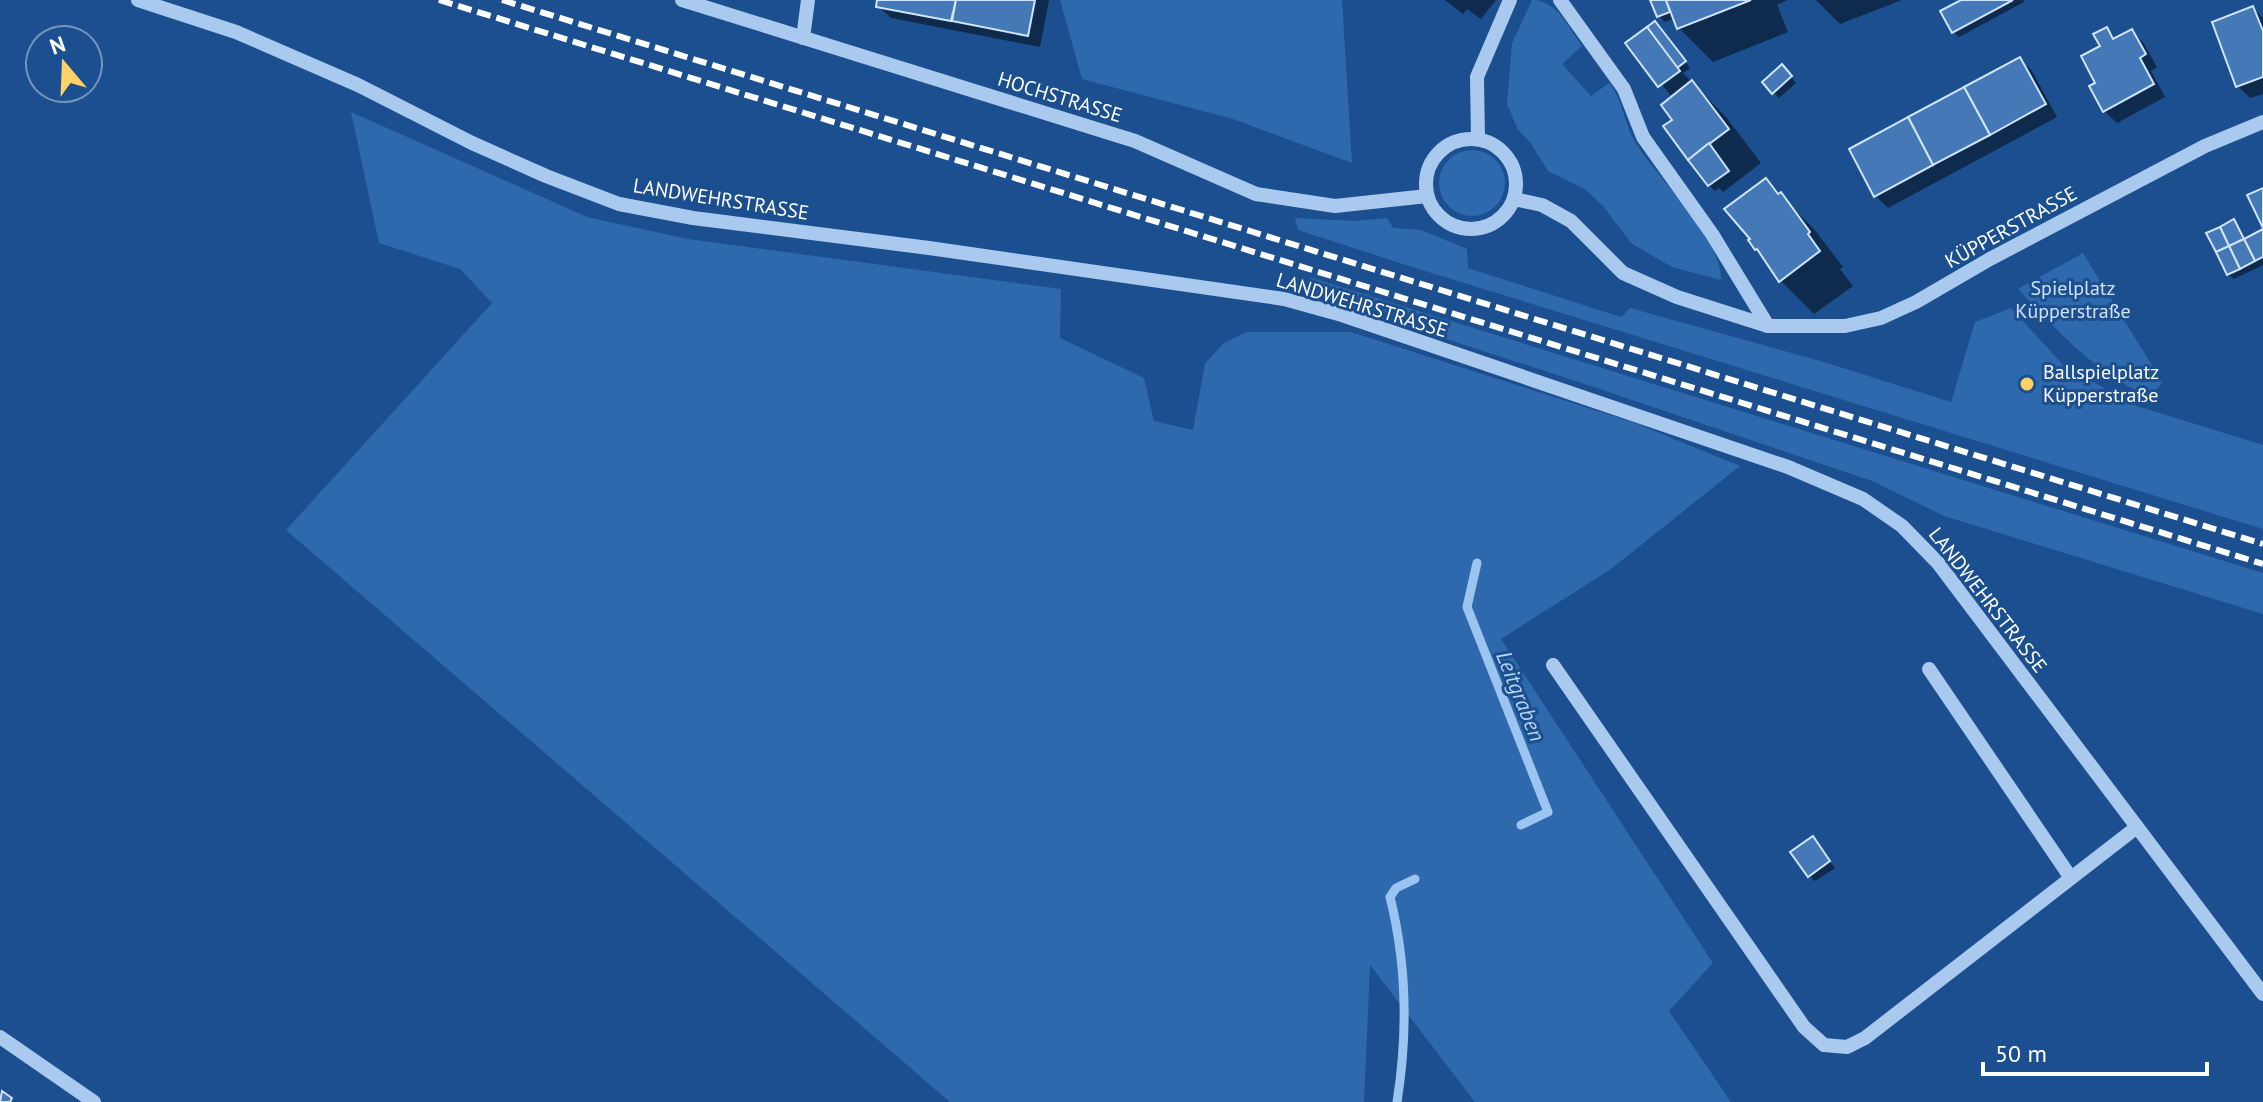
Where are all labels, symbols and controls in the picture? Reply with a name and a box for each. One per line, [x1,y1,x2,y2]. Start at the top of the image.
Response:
north arrow [24,24,104,104]
text: N [46,29,69,61]
street label: HOCHSTRASSE [995,66,1125,128]
street label: LANDWEHRSTRASSE [631,172,811,226]
street label: KÜPPERSTRASSE [1940,180,2082,274]
street label: LANDWEHRSTRASSE [1273,267,1451,343]
park label: Spielplatz Küpperstraße [2015,275,2131,324]
place label: Ballspielplatz Küpperstraße [2043,359,2159,408]
marker: Ballspielplatz Küpperstraße [2018,375,2036,393]
street label: LANDWEHRSTRASSE [1923,522,2053,678]
water label: Leitgraben [1490,647,1552,745]
scale bar [1983,1026,2207,1076]
text: 50 m [1995,1038,2047,1069]

